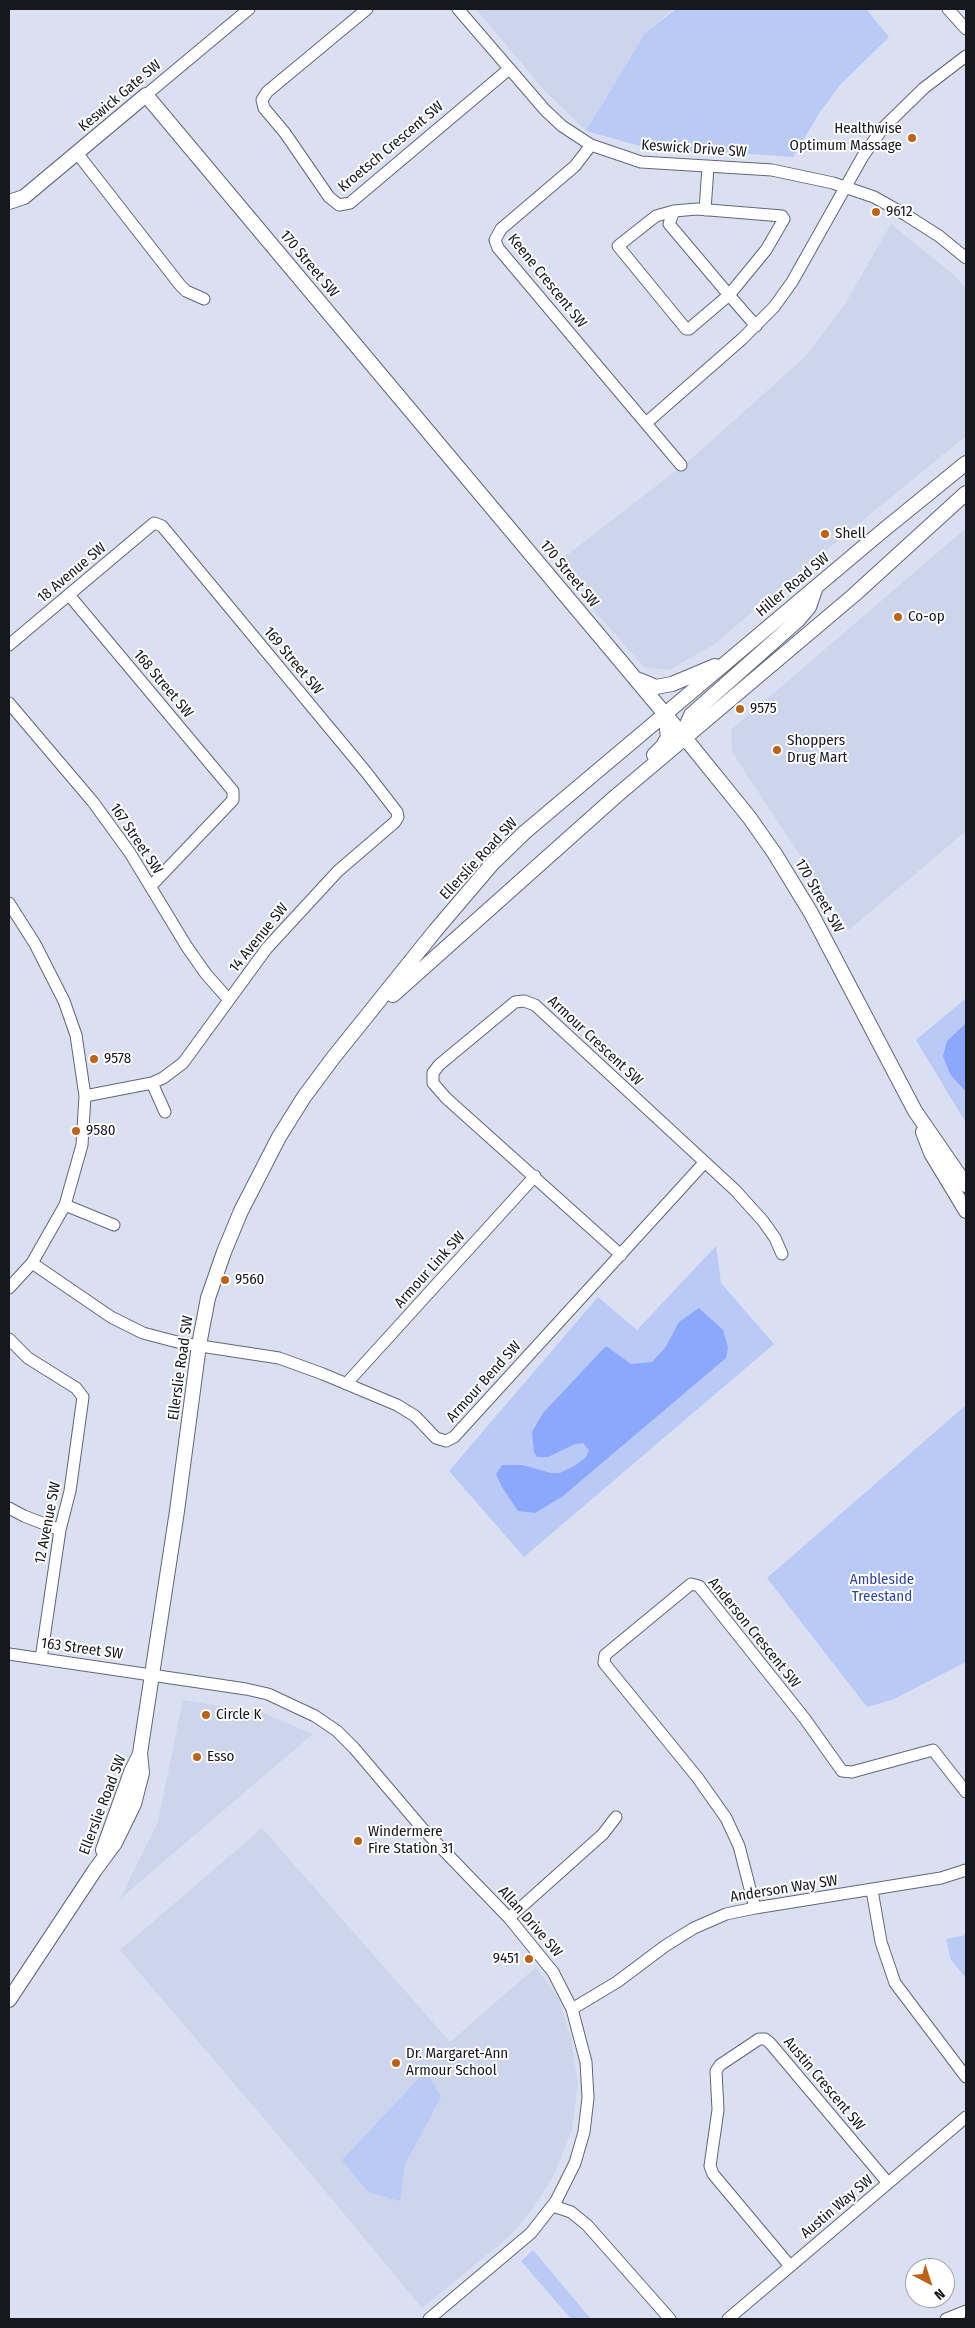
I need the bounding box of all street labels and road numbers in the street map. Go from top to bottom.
street label: Keswick Gate SW [75,56,165,136]
street label: Kroetsch Crescent SW [335,98,447,196]
street label: Keswick Drive SW [641,136,747,162]
street label: 170 Street SW [276,227,342,301]
street label: Keene Crescent SW [504,230,590,332]
street label: 170 Street SW [536,537,602,611]
street label: 18 Avenue SW [34,539,110,607]
street label: Hiller Road SW [753,549,833,621]
street label: 169 Street SW [259,623,327,699]
street label: 168 Street SW [129,646,197,722]
street label: 167 Street SW [106,800,166,878]
street label: Ellerslie Road SW [436,814,522,904]
street label: 170 Street SW [791,856,847,936]
street label: 14 Avenue SW [226,900,292,976]
street label: Armour Crescent SW [544,992,646,1090]
street label: Armour Link SW [391,1228,469,1312]
street label: Ellerslie Road SW [165,1315,197,1421]
street label: Armour Bend SW [443,1338,525,1426]
street label: 12 Avenue SW [31,1480,65,1566]
street label: Anderson Crescent SW [704,1574,804,1692]
street label: 163 Street SW [40,1634,124,1664]
street label: Ellerslie Road SW [76,1753,130,1857]
street label: Anderson Way SW [729,1872,839,1906]
street label: Allan Drive SW [494,1883,566,1961]
street label: Austin Crescent SW [780,2034,868,2134]
street label: Austin Way SW [797,2172,877,2242]

